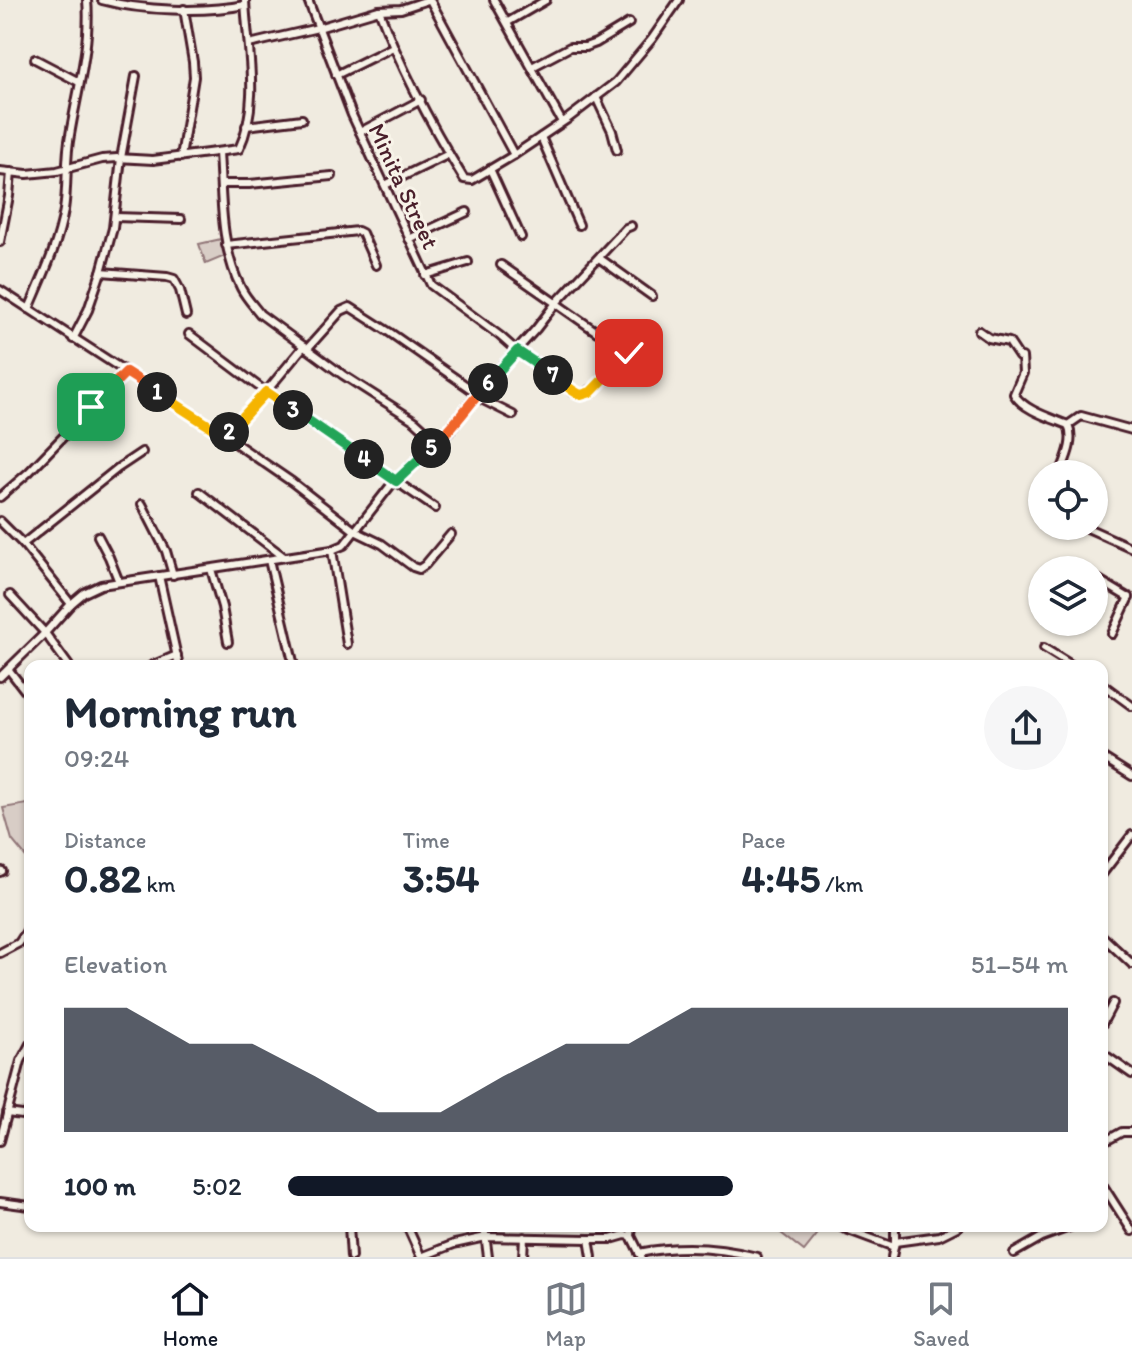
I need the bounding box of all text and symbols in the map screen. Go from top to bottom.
street label: Minita Street [362,119,446,254]
pin [595,319,663,387]
icon: check [607,331,651,375]
pin: 7 [533,355,573,395]
text: 7 [548,361,558,388]
pin: 6 [468,363,508,403]
text: 6 [482,369,494,396]
pin: 1 [137,372,177,412]
pin [57,373,125,441]
text: 1 [152,378,162,405]
icon: arrive [69,385,113,429]
pin: 3 [273,390,313,430]
text: 3 [287,396,299,423]
pin: 2 [209,412,249,452]
text: 2 [223,418,235,445]
pin: 5 [411,428,451,468]
text: 5 [425,434,437,461]
pin: 4 [344,439,384,479]
text: 4 [357,445,371,472]
map controls [1028,460,1108,636]
button: locate [1028,460,1108,540]
button: layers [1028,556,1108,636]
text: Morning run [64,685,297,738]
button: share [984,686,1068,770]
text: 09:24 [64,742,129,774]
text: Distance [64,827,146,854]
text: Time [403,827,450,854]
text: Pace [741,827,785,854]
text: 0.82 [64,854,141,902]
text: 3:54 [403,854,479,902]
text: 4:45 [741,854,820,902]
text: km [141,871,176,898]
text: /km [820,871,864,898]
text: Elevation [64,948,167,980]
text: 51–54 m [971,948,1068,980]
text: 100 m [64,1170,136,1202]
text: 5:02 [192,1170,242,1202]
tab: Home [163,1277,218,1352]
tab: Map [544,1277,588,1352]
tab: Saved [913,1277,969,1352]

